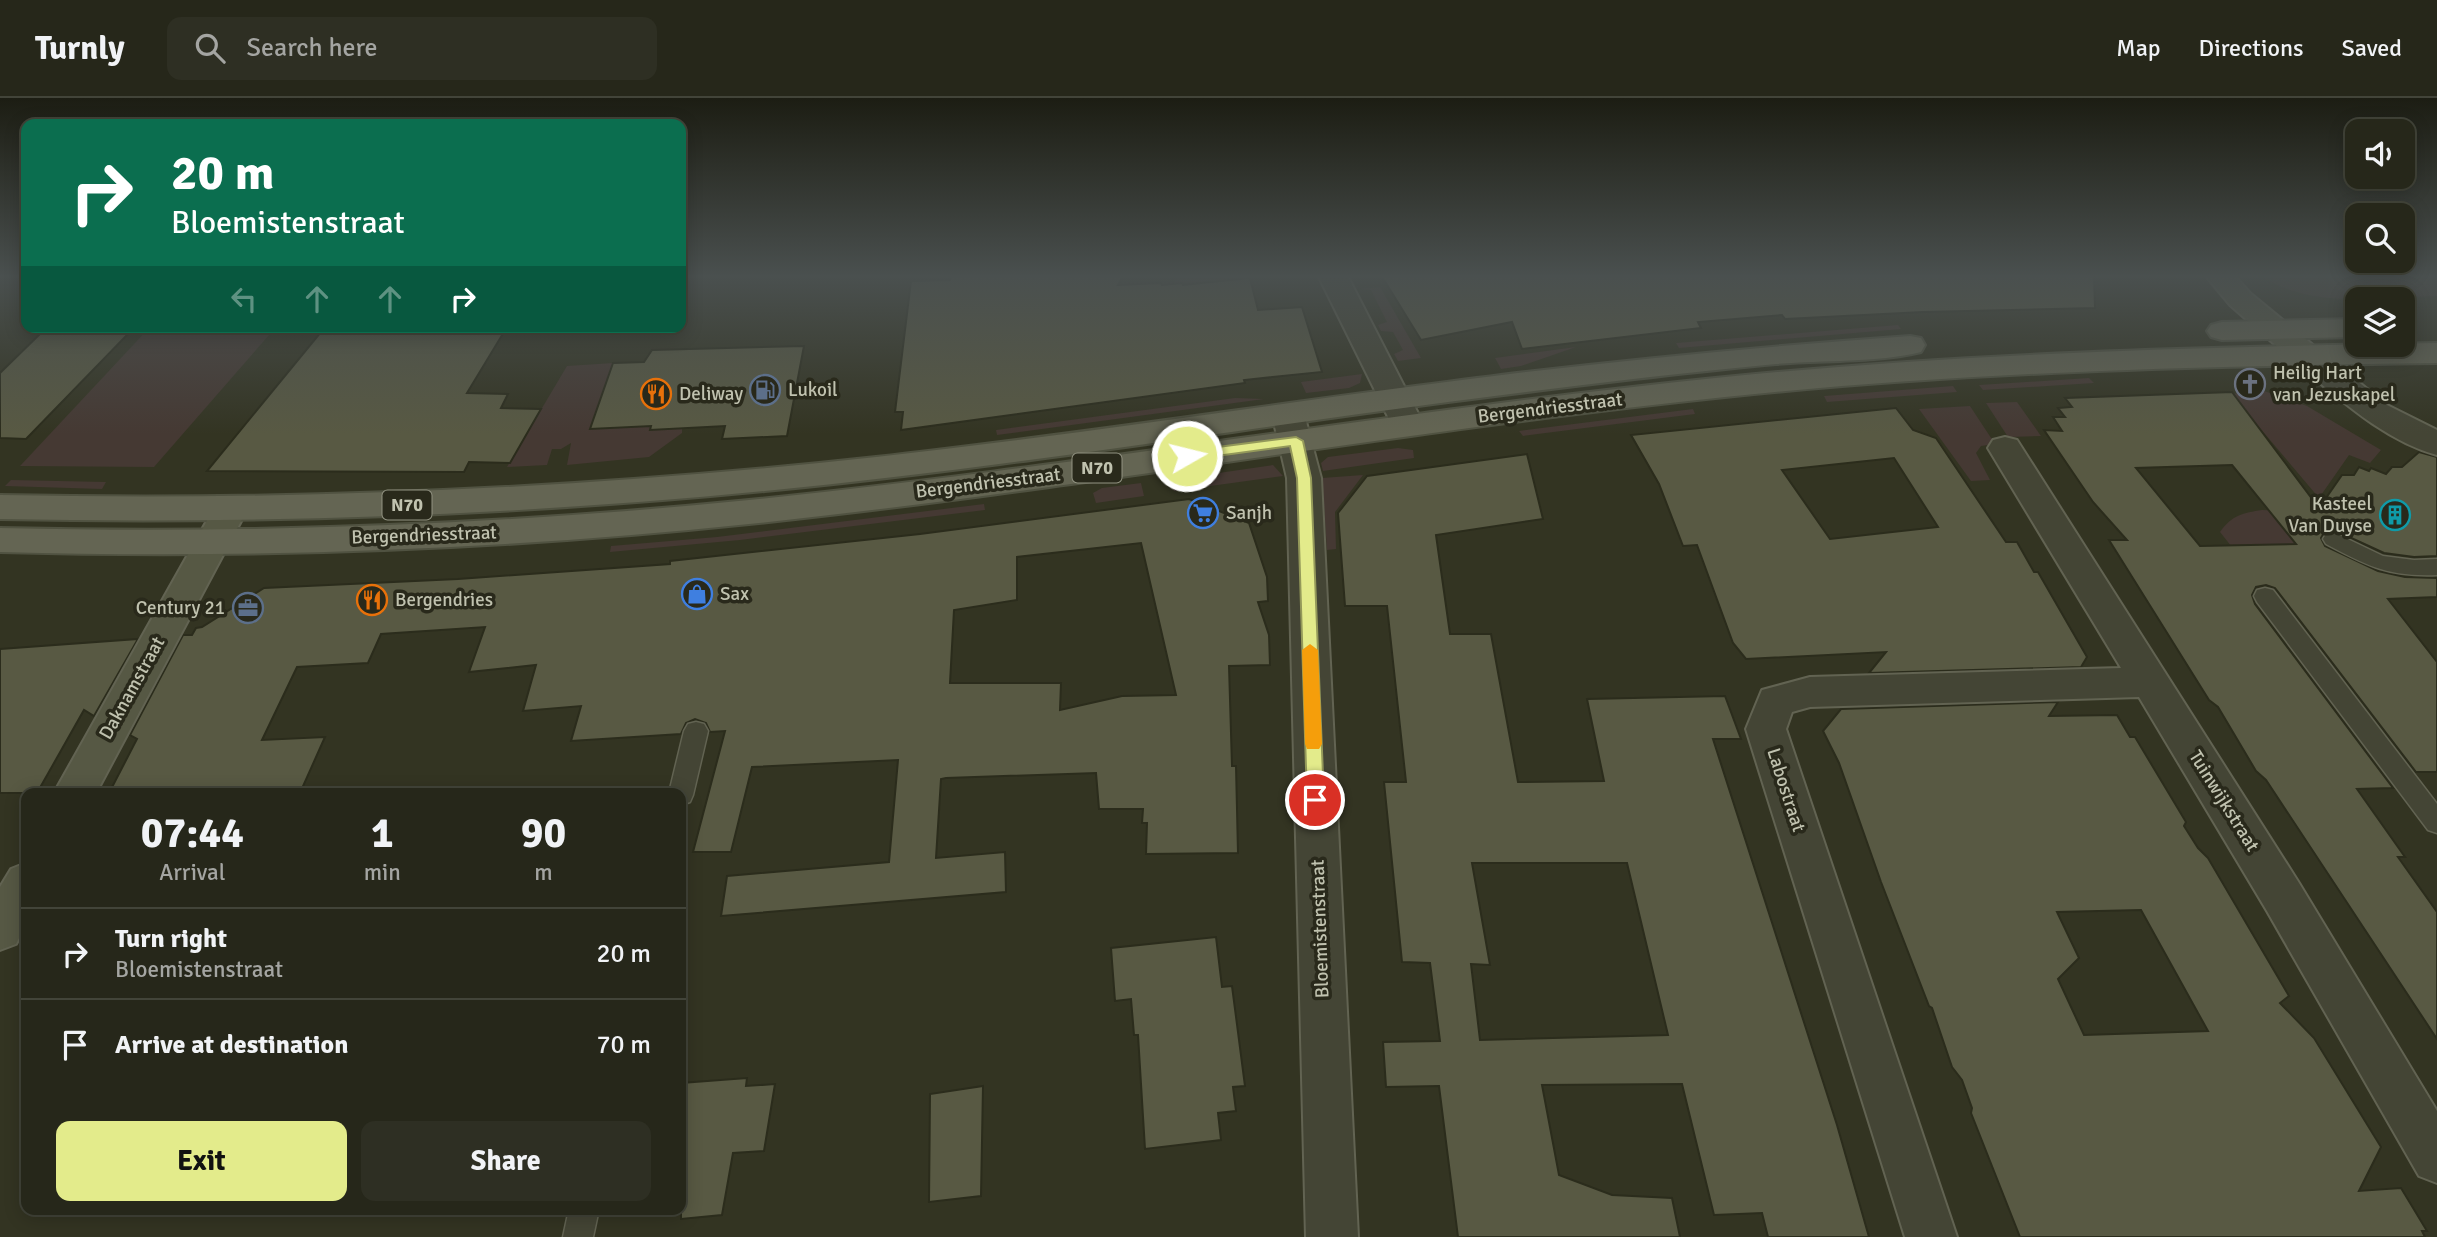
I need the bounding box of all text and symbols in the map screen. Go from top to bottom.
search box [167,17,657,80]
text: Turnly [35,28,125,69]
icon: search [191,29,229,67]
text: Search here [247,32,378,64]
text: Map [2116,33,2161,63]
text: Directions [2199,33,2304,63]
text: Saved [2342,33,2402,63]
map controls [2345,119,2415,357]
button: sound [2345,119,2415,189]
text: 20 m [171,143,274,203]
icon: right [56,147,147,238]
text: Bloemistenstraat [171,203,405,242]
button: search [2345,203,2415,273]
icon: left [225,280,263,318]
icon: ahead [298,280,336,318]
icon: ahead [371,280,409,318]
icon: right [444,280,482,318]
button: layers [2345,287,2415,357]
place label: Heilig Hart van Jezuskapel [2273,361,2395,407]
church icon: Heilig Hart van Jezuskapel [2233,367,2267,401]
fuel station icon: Lukoil [748,373,782,407]
restaurant icon: Deliway [639,377,673,411]
place label: Lukoil [788,378,838,402]
place label: Deliway [679,382,743,406]
street label: Bergendriesstraat [1476,387,1624,429]
position arrow [1150,419,1224,493]
road number: N70 [1072,454,1122,482]
street label: Bergendriesstraat [914,462,1062,504]
road number: N70 [382,491,432,520]
place label: Kasteel Van Duyse [2288,492,2372,538]
supermarket icon: Sanjh [1186,496,1220,530]
building icon: Kasteel Van Duyse [2378,498,2412,532]
place label: Sanjh [1226,501,1272,525]
street label: Bergendriesstraat [351,520,498,550]
shop icon: Sax [680,577,714,611]
place label: Sax [720,582,749,606]
restaurant icon: Bergendries [355,583,389,617]
place label: Bergendries [395,588,493,612]
office icon: Century 21 [231,591,265,625]
place label: Century 21 [136,596,225,620]
street label: Daknamstraat [94,632,170,744]
street label: Labostraat [1761,745,1811,835]
street label: Tuinwijkstraat [2183,746,2265,856]
pin [1285,770,1345,830]
icon: arrive [1296,781,1334,819]
text: 07:44 [141,808,244,859]
text: 1 [371,808,394,859]
text: 90 [521,808,566,859]
text: Arrival [159,858,226,887]
text: min [364,858,401,887]
text: m [534,858,553,887]
street label: Bloemistenstraat [1306,859,1334,999]
text: Turn right [115,923,227,955]
icon: right [56,935,94,973]
text: 20 m [596,938,651,970]
text: Bloemistenstraat [115,955,283,984]
icon: arrive [56,1026,94,1064]
text: Arrive at destination [115,1029,348,1061]
text: 70 m [596,1029,651,1061]
button: Exit [56,1121,347,1201]
button: Share [361,1121,651,1201]

